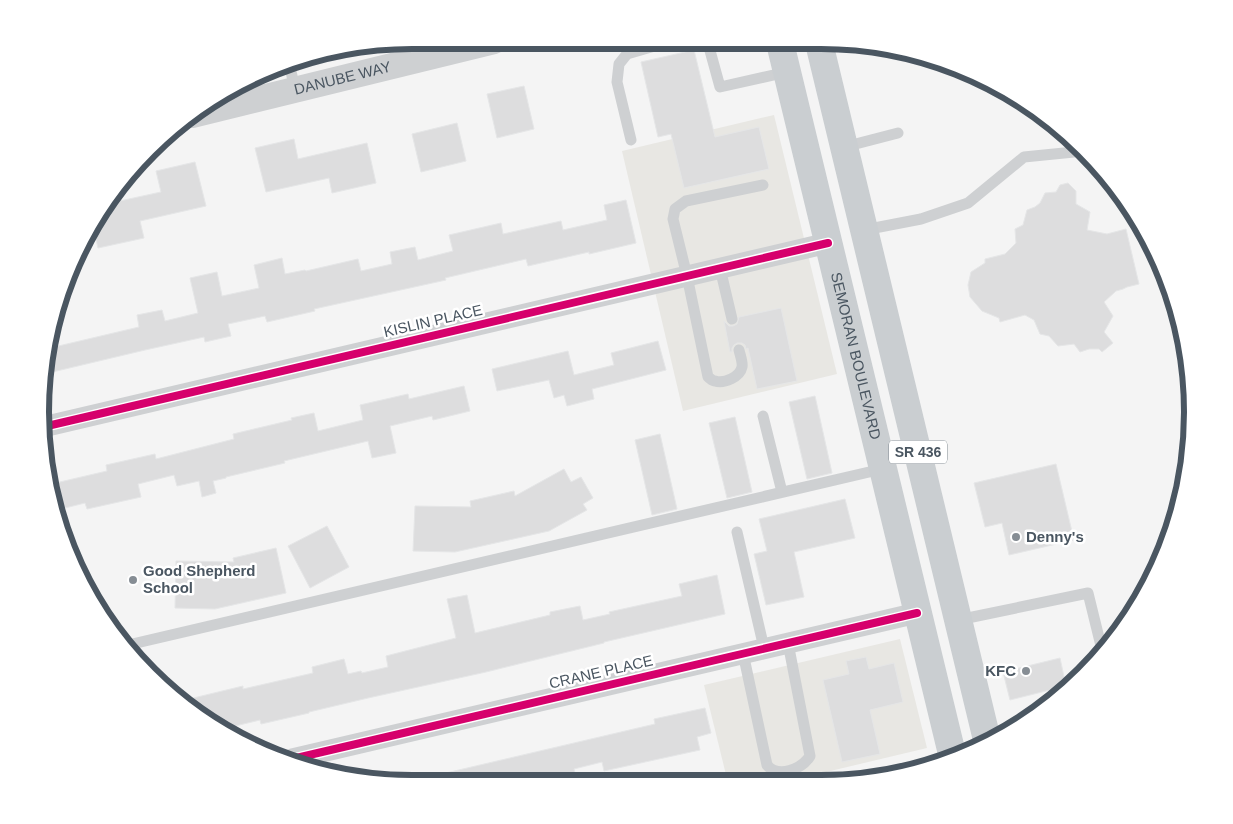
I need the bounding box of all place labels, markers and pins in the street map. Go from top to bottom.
place label: Denny's [1026,528,1084,545]
marker: Denny's [1010,531,1022,543]
place label: Good Shepherd School [143,562,256,596]
marker: Good Shepherd School [127,574,139,586]
place label: KFC [985,662,1016,679]
marker: KFC [1020,665,1032,677]

